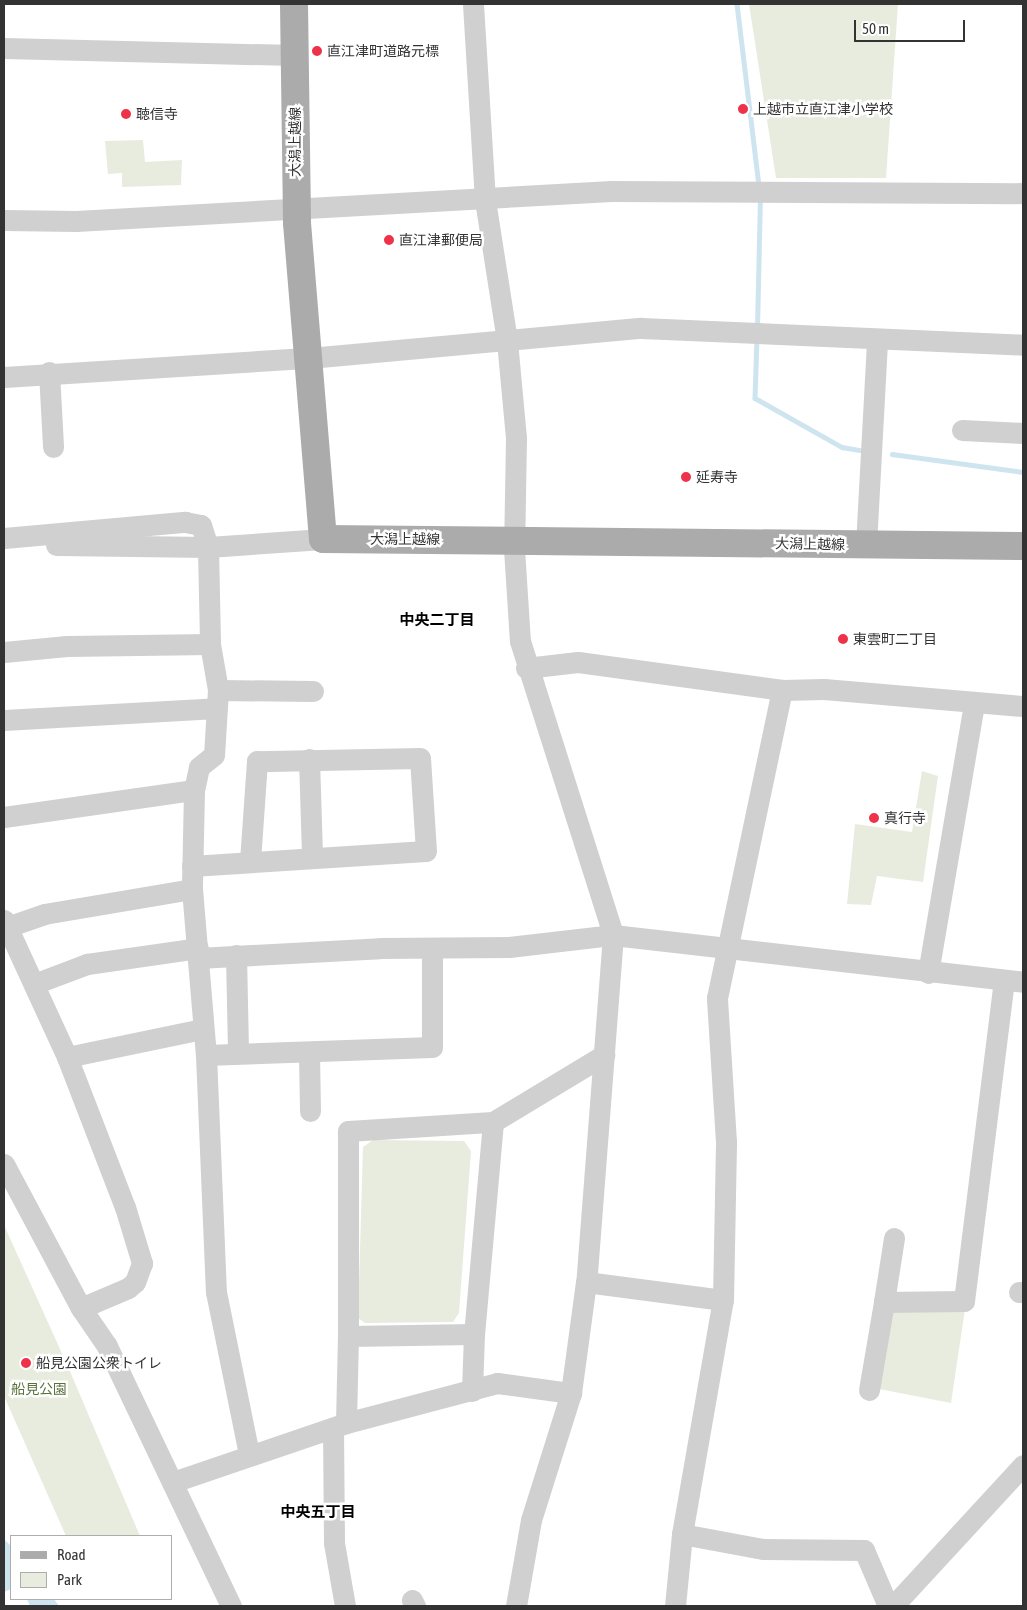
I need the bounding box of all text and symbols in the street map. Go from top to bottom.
scale bar [857,10,968,42]
text: 50 m [862,20,889,37]
place label: 直江津町道路元標 [327,43,439,59]
marker: 直江津町道路元標 [311,45,323,57]
place label: 上越市立直江津小学校 [753,101,893,117]
marker: 上越市立直江津小学校 [737,103,749,115]
place label: 聴信寺 [136,106,178,122]
street label: 大潟上越線 [287,107,303,177]
marker: 聴信寺 [120,108,132,120]
place label: 直江津郵便局 [399,232,483,248]
marker: 直江津郵便局 [383,234,395,246]
place label: 延寿寺 [696,469,738,485]
marker: 延寿寺 [680,471,692,483]
street label: 大潟上越線 [370,531,440,547]
street label: 大潟上越線 [775,535,845,553]
district label: 中央二丁目 [400,611,474,629]
place label: 東雲町二丁目 [853,631,937,647]
marker: 東雲町二丁目 [837,633,849,645]
place label: 真行寺 [884,810,926,826]
marker: 真行寺 [868,812,880,824]
place label: 船見公園公衆トイレ [36,1355,162,1371]
marker: 船見公園公衆トイレ [20,1357,32,1369]
park label: 船見公園 [11,1381,67,1397]
district label: 中央五丁目 [281,1503,355,1521]
legend [10,1535,172,1600]
text: Road [57,1546,86,1563]
text: Park [57,1571,82,1588]

